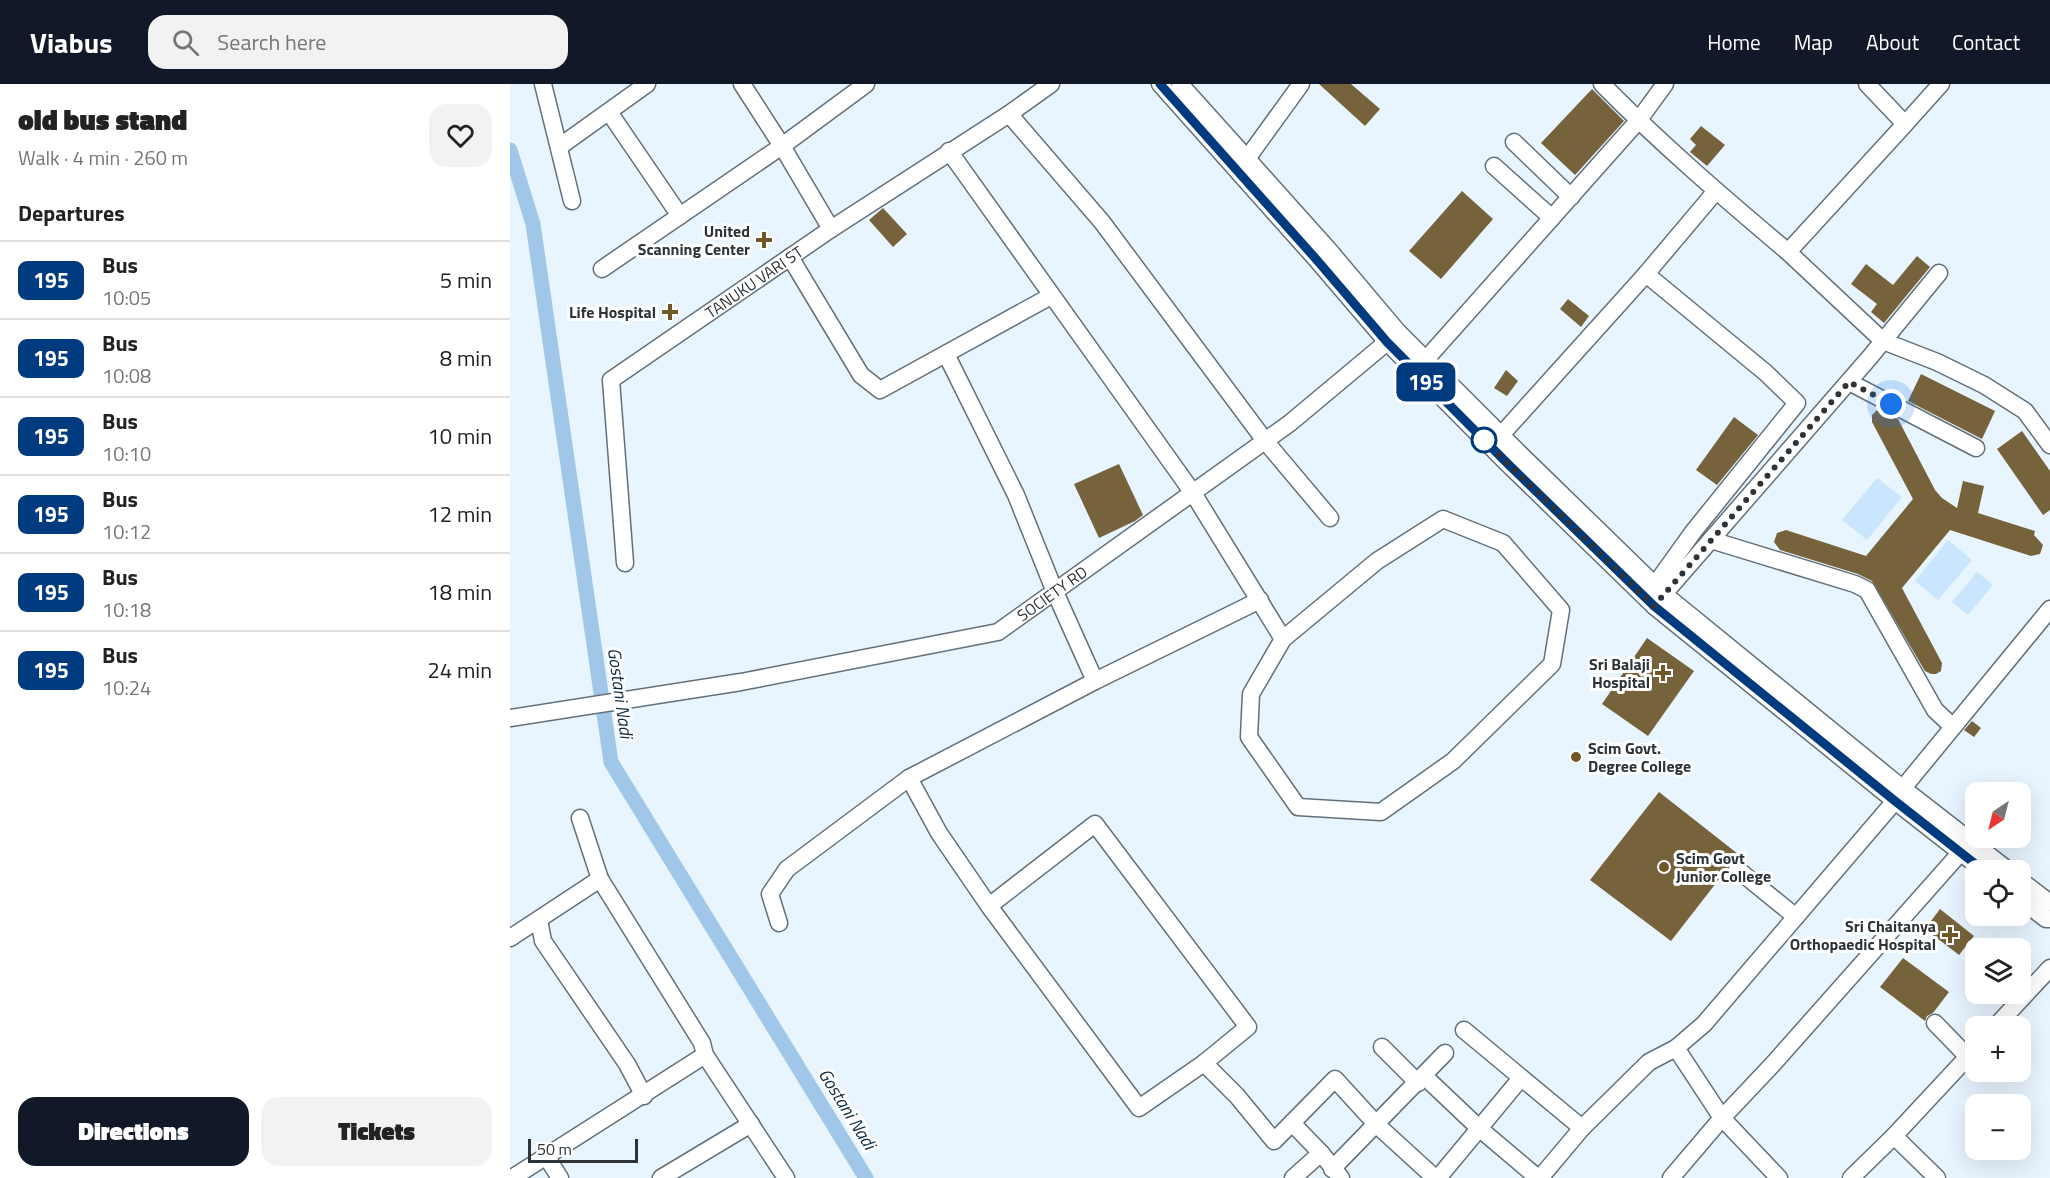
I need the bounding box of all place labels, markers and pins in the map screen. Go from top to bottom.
place label: United Scanning Center [638,219,750,261]
marker: United Scanning Center [755,231,773,249]
place label: Life Hospital [569,300,656,324]
marker: Life Hospital [661,303,679,321]
unlabelled marker [1471,427,1497,453]
place label: Sri Balaji Hospital [1589,652,1650,694]
marker: Sri Balaji Hospital [1654,664,1672,682]
place label: Scim Govt. Degree College [1588,736,1691,778]
marker: Scim Govt. Degree College [1569,750,1583,764]
place label: Scim Govt Junior College [1676,846,1771,888]
marker: Scim Govt Junior College [1657,860,1671,874]
place label: Sri Chaitanya Orthopaedic Hospital [1790,914,1936,956]
marker: Sri Chaitanya Orthopaedic Hospital [1941,926,1959,944]

